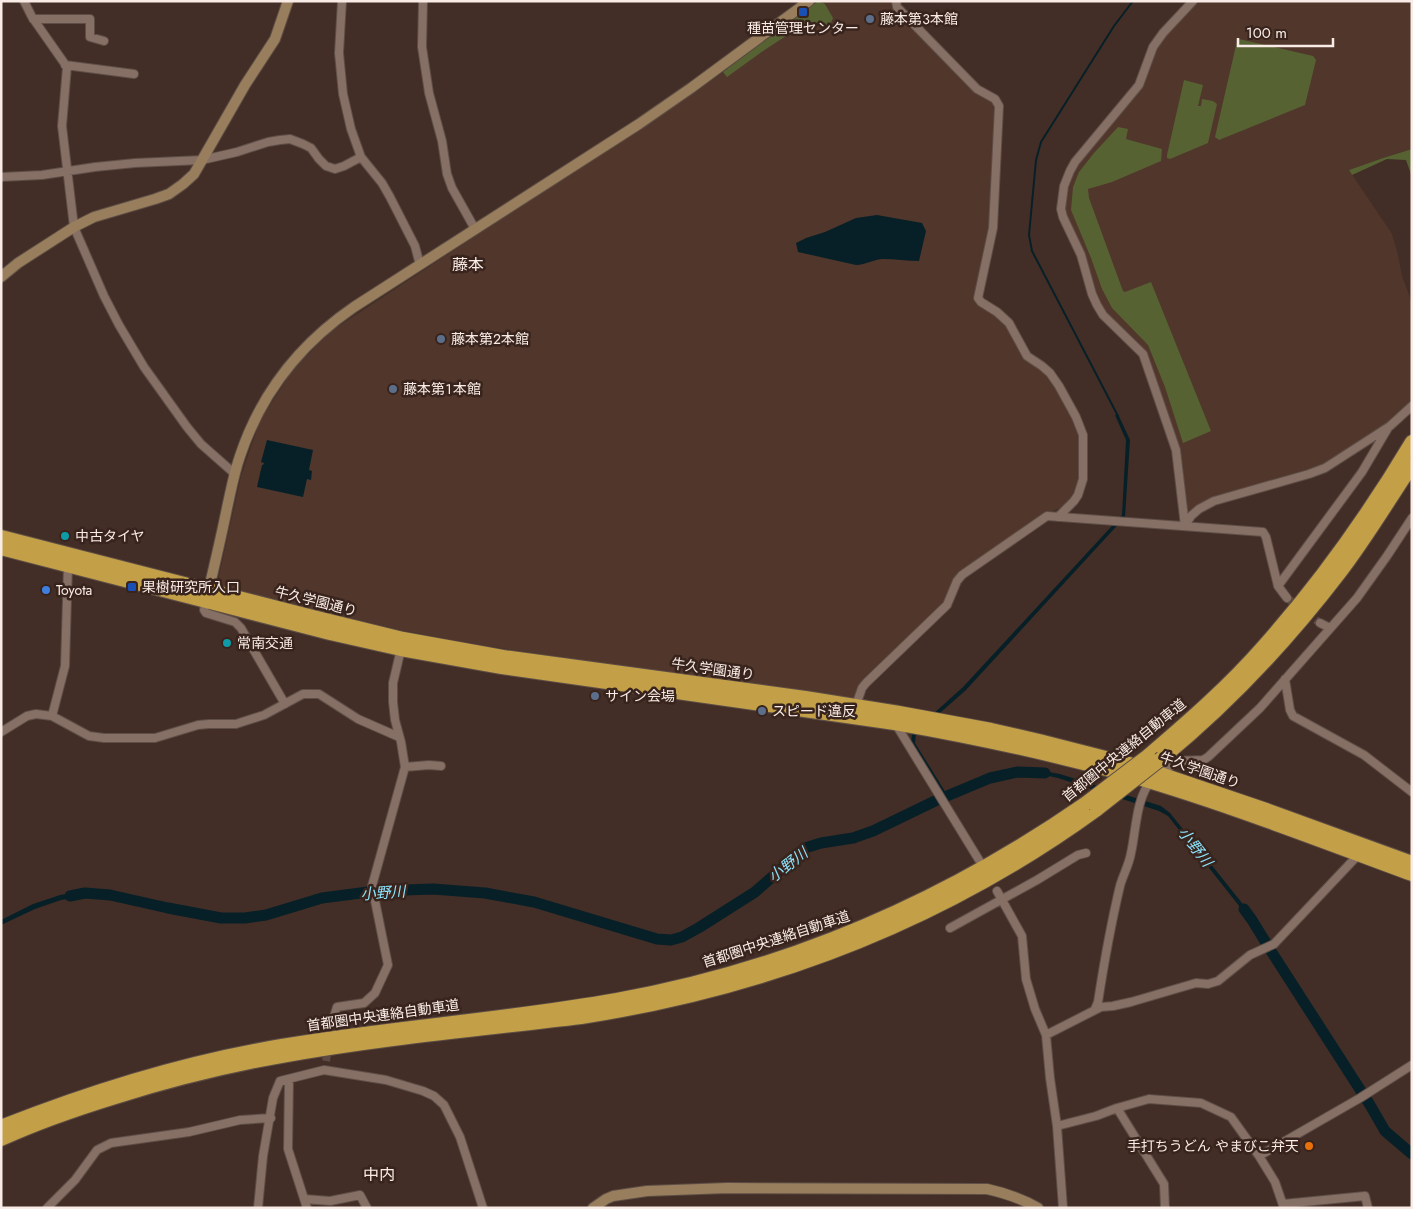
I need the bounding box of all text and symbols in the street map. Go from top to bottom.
marker: 種苗管理センター [797,6,809,18]
place label: 藤本第３本館 [880,9,958,29]
marker: 藤本第３本館 [864,13,876,25]
scale bar [1238,15,1333,47]
place label: 種苗管理センター [747,18,859,38]
text: 100 m [1246,22,1287,44]
district label: 藤本 [452,253,484,276]
place label: 藤本第2本館 [451,329,529,349]
marker: 藤本第2本館 [435,333,447,345]
place label: 藤本第１本館 [403,379,481,399]
marker: 藤本第１本館 [387,383,399,395]
place label: 中古タイヤ [75,526,145,546]
marker: 中古タイヤ [59,530,71,542]
place label: 果樹研究所入口 [142,577,240,597]
place label: Toyota [56,580,92,600]
marker: 果樹研究所入口 [126,581,138,593]
street label: 牛久学園通り [273,581,359,621]
marker: Toyota [40,584,52,596]
place label: 常南交通 [237,633,293,653]
marker: 常南交通 [221,637,233,649]
street label: 牛久学園通り [670,653,756,685]
place label: サイン会場 [605,686,675,706]
marker: サイン会場 [589,690,601,702]
street label: 首都圏中央連絡自動車道 [1058,694,1190,806]
place label: スピード違反 [772,701,856,721]
marker: スピード違反 [756,705,768,717]
street label: 牛久学園通り [1157,747,1243,793]
water label: 小野川 [1172,822,1219,873]
water label: 小野川 [763,841,814,888]
water label: 小野川 [360,880,408,906]
street label: 首都圏中央連絡自動車道 [700,906,852,972]
street label: 首都圏中央連絡自動車道 [305,994,461,1036]
place label: 手打ちうどん やまびこ弁天 [1127,1136,1299,1156]
marker: 手打ちうどん やまびこ弁天 [1303,1140,1315,1152]
district label: 中内 [363,1163,395,1186]

